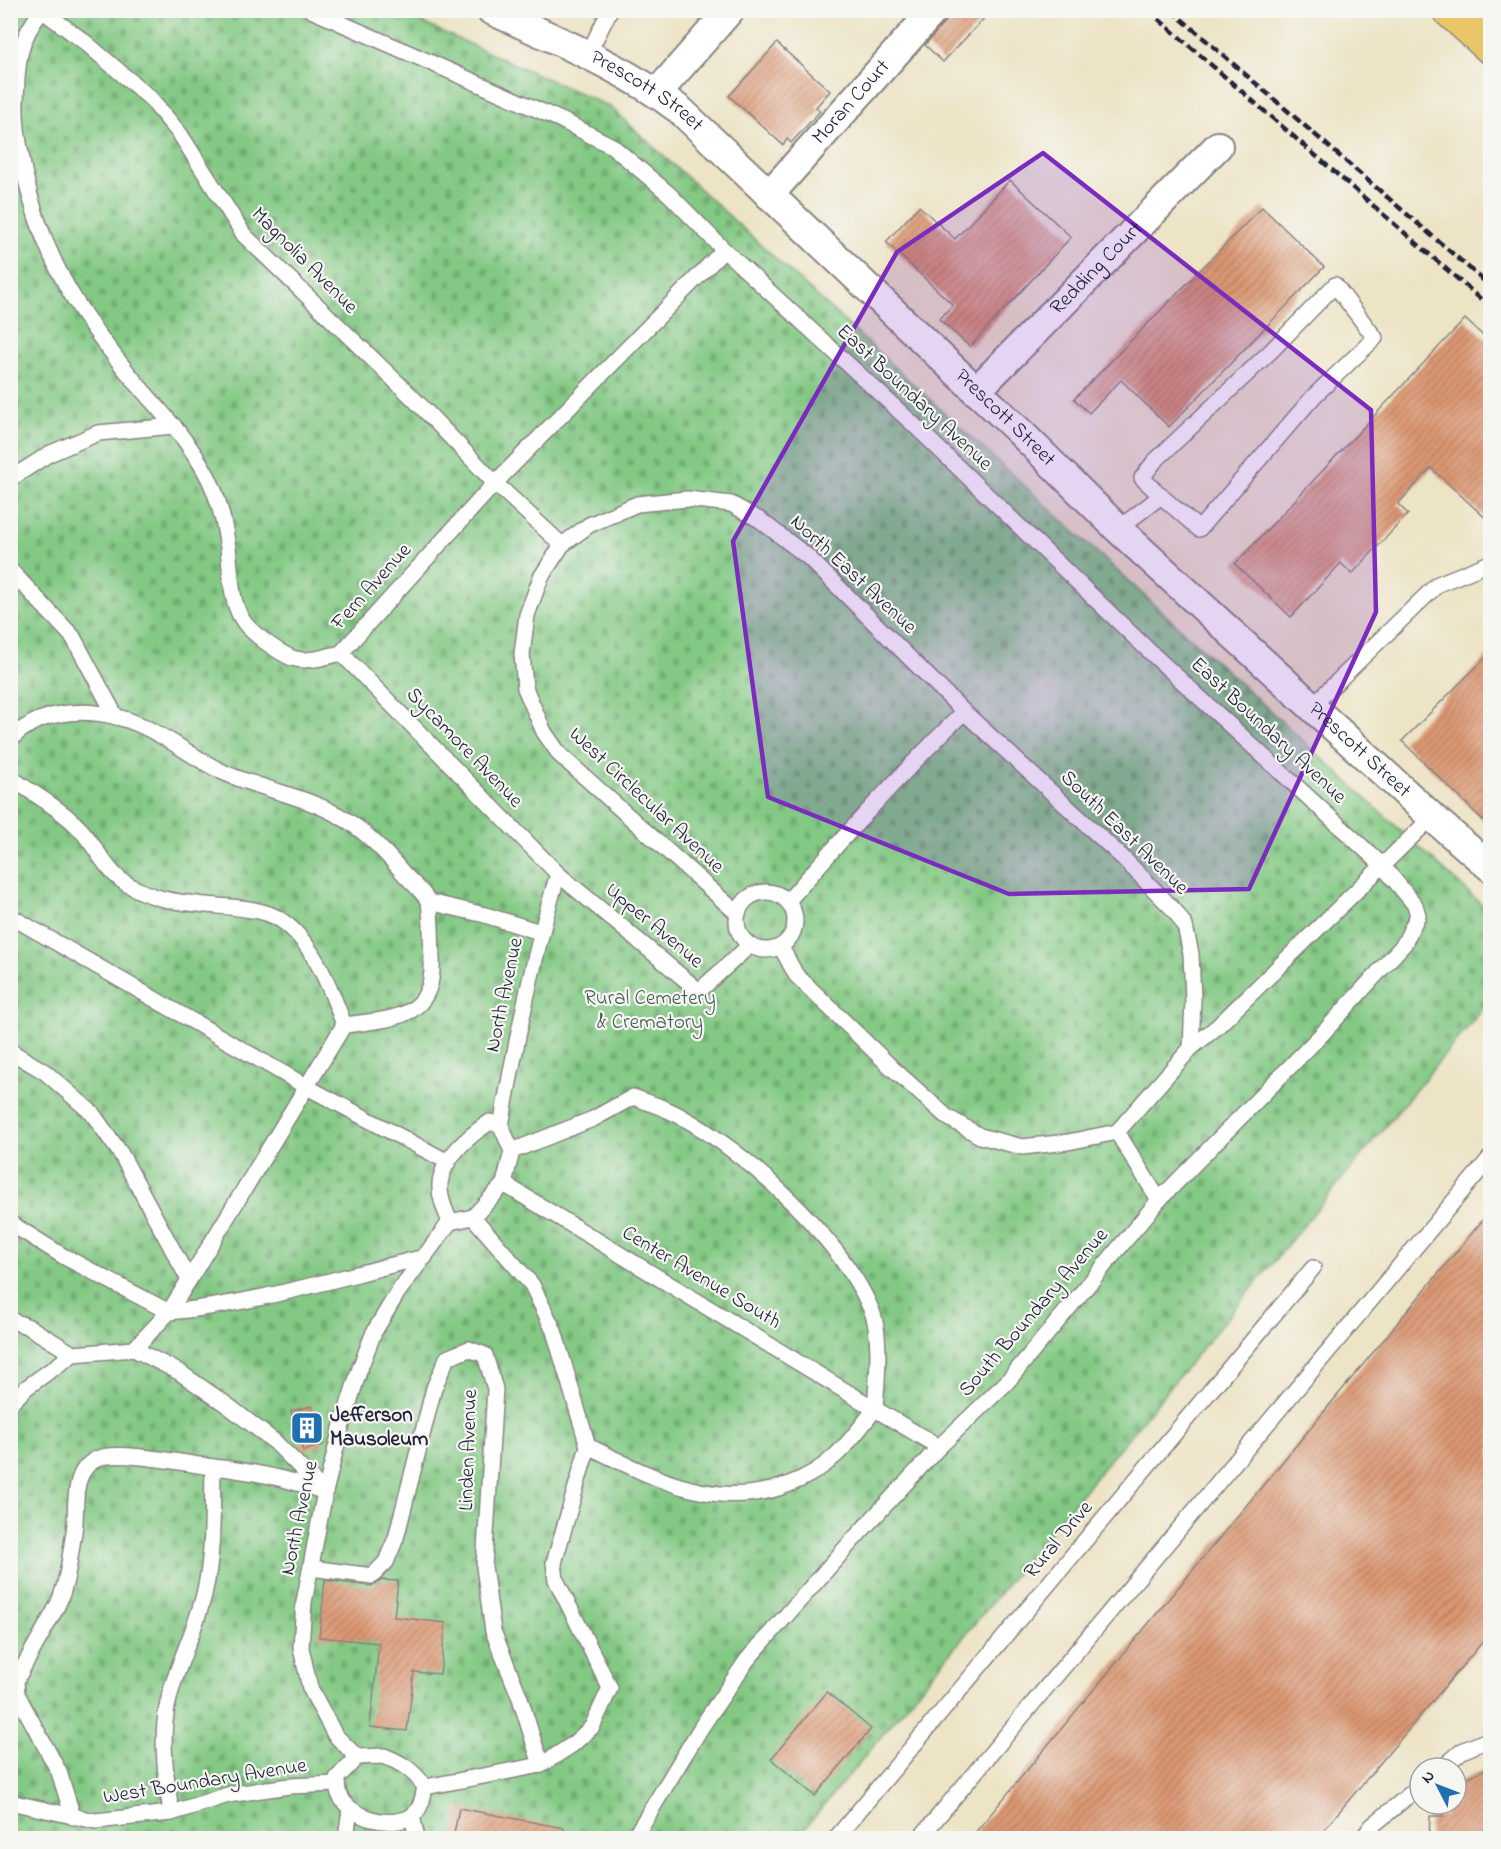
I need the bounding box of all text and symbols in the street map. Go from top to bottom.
street label: Prescott Street [585,43,710,139]
street label: Moran Court [805,53,898,152]
street label: Magnolia Avenue [242,201,365,323]
street label: Redding Court [1044,215,1150,322]
street label: East Boundary Avenue [828,318,999,480]
street label: Prescott Street [948,362,1062,474]
street label: North East Avenue [783,508,924,642]
street label: Fern Avenue [324,536,420,638]
street label: East Boundary Avenue [1182,651,1353,813]
street label: Sycamore Avenue [397,681,530,817]
street label: Prescott Street [1301,695,1417,805]
street label: West Circlecular Avenue [561,721,731,882]
street label: South East Avenue [1053,764,1195,903]
street label: Upper Avenue [598,876,710,976]
street label: North Avenue [478,934,532,1055]
park label: Rural Cemetery & Crematory [584,984,716,1040]
street label: Center Avenue South [616,1219,786,1337]
street label: South Boundary Avenue [952,1221,1118,1405]
street label: Linden Avenue [452,1388,486,1511]
place label: Jefferson Mausoleum [330,1401,428,1455]
building icon: Jefferson Mausoleum [289,1410,325,1446]
street label: North Avenue [273,1457,327,1578]
street label: Rural Drive [1017,1494,1101,1586]
street label: West Boundary Avenue [101,1751,310,1815]
north arrow [1408,1756,1468,1816]
text: N [1416,1765,1441,1789]

